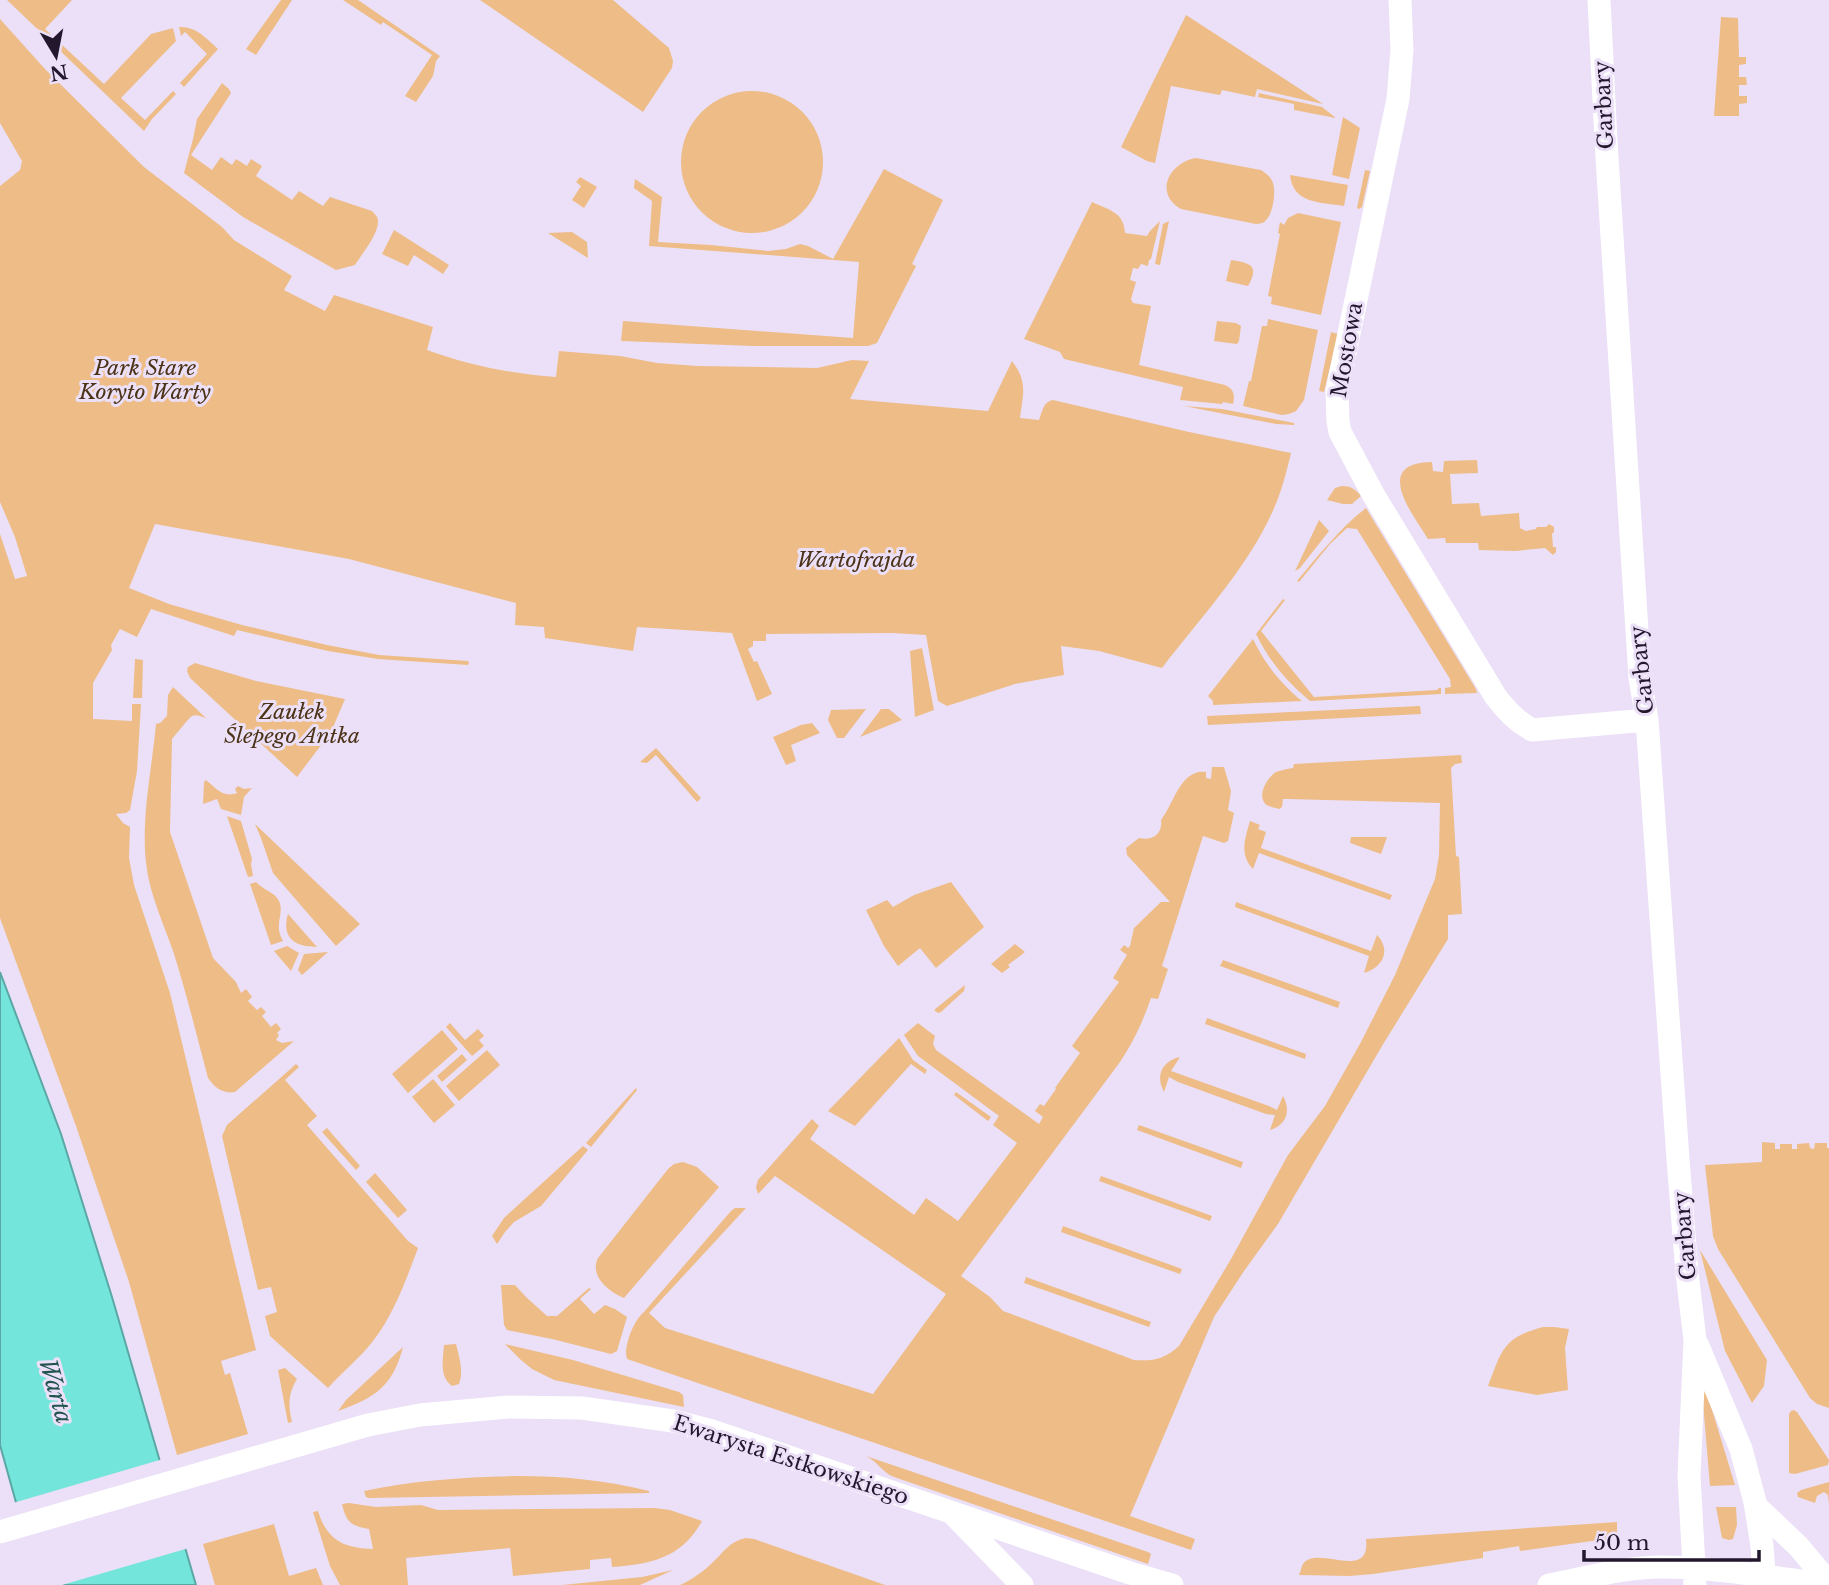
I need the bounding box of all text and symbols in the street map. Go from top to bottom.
north arrow [21,21,91,91]
text: N [48,59,70,85]
street label: Garbary [1589,59,1619,150]
street label: Mostowa [1326,300,1368,400]
park label: Park Stare Koryto Warty [78,355,211,405]
park label: Wartofrajda [797,547,915,573]
street label: Garbary [1624,624,1660,715]
park label: Zaułek Ślepego Antka [224,699,360,749]
street label: Garbary [1668,1190,1702,1281]
water label: Warta [33,1355,79,1427]
street label: Ewarysta Estkowskiego [670,1410,912,1510]
scale bar [1584,1518,1759,1562]
text: 50 m [1594,1530,1650,1556]

